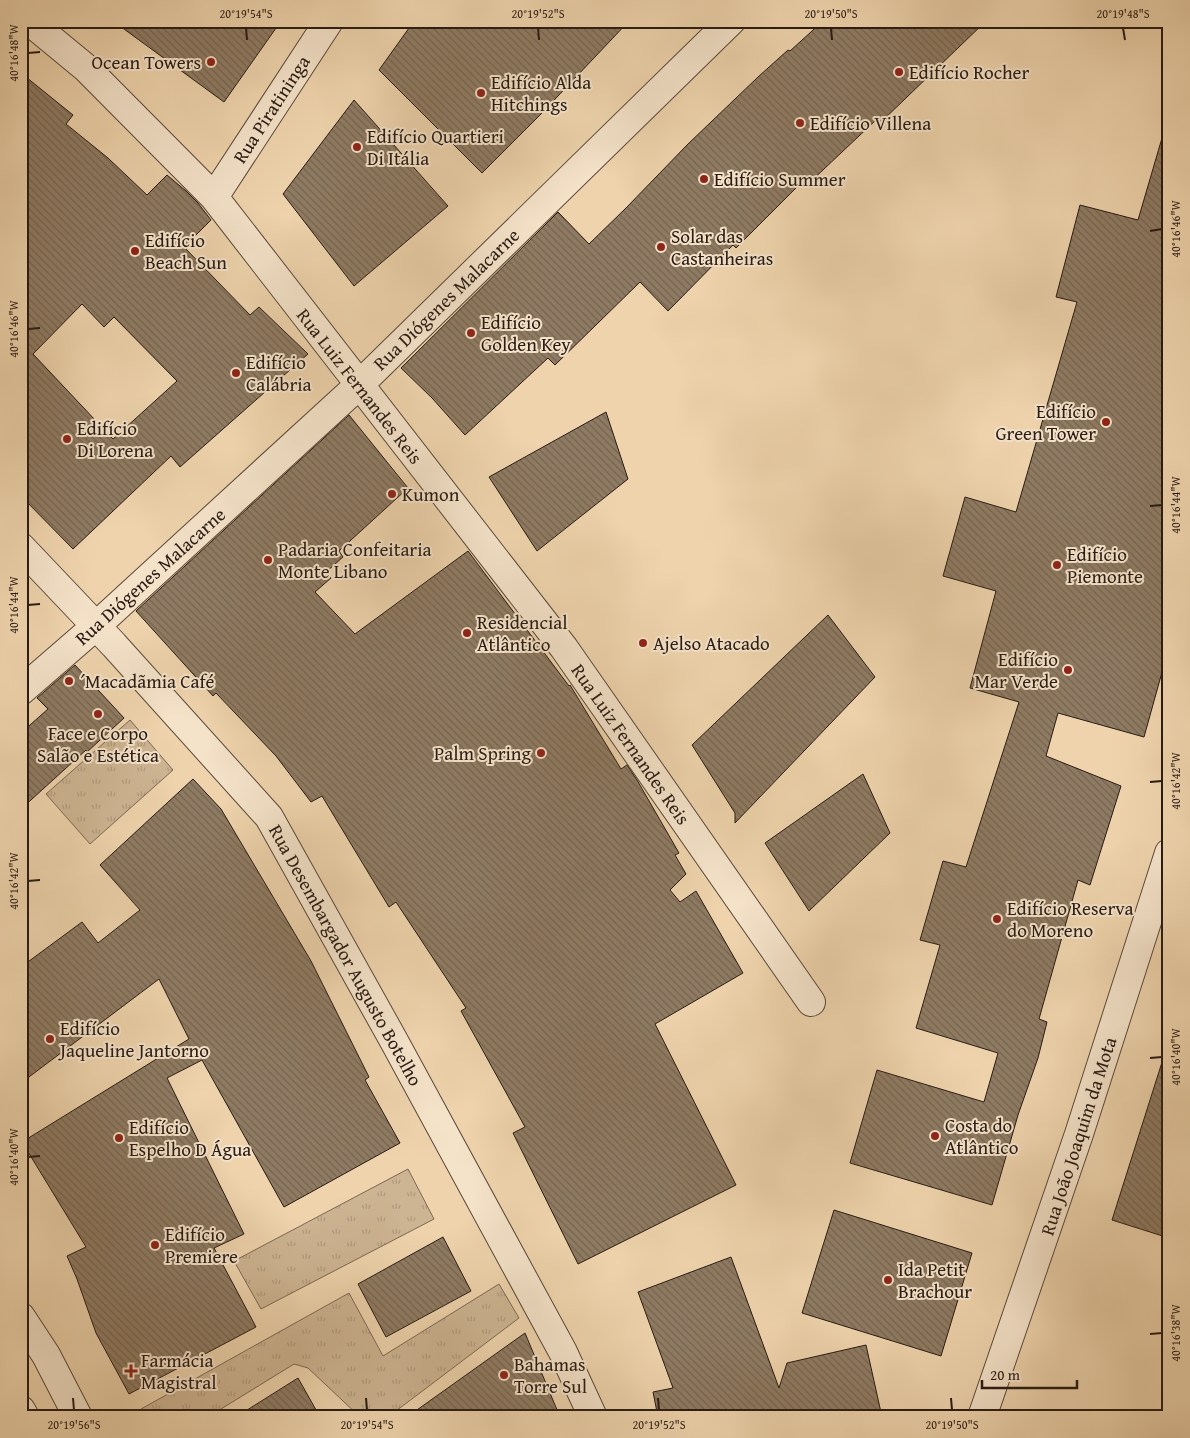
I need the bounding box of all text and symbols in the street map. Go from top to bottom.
text: 20°19'54"S [219,5,273,22]
text: 20°19'52"S [511,5,565,22]
text: 20°19'50"S [804,5,858,22]
text: 20°19'48"S [1096,5,1150,22]
text: 40°16'48"W [5,23,22,82]
place label: Ocean Towers [92,48,201,76]
street label: Rua Piratininga [226,49,316,169]
marker: Ocean Towers [205,56,217,68]
place label: Edifício Rocher [909,58,1030,86]
marker: Edifício Rocher [893,66,905,78]
place label: Edifício Alda Hitchings [491,68,591,118]
marker: Edifício Alda Hitchings [475,87,487,99]
place label: Edifício Villena [810,109,931,137]
marker: Edifício Villena [794,117,806,129]
place label: Edifício Quartieri Di Itália [367,122,504,172]
marker: Edifício Quartieri Di Itália [351,141,363,153]
place label: Edifício Summer [714,165,846,193]
marker: Edifício Summer [698,173,710,185]
text: 40°16'46"W [1167,199,1184,258]
street label: Rua Diógenes Malacarne [366,221,526,377]
place label: Solar das Castanheiras [671,222,773,272]
place label: Edifício Beach Sun [145,226,227,276]
marker: Solar das Castanheiras [655,241,667,253]
marker: Edifício Beach Sun [129,245,141,257]
text: 40°16'46"W [5,299,22,358]
street label: Rua Luiz Fernandes Reis [290,302,430,470]
place label: Edifício Golden Key [481,308,571,358]
marker: Edifício Golden Key [465,327,477,339]
place label: Edifício Calábria [246,348,312,398]
marker: Edifício Calábria [230,367,242,379]
place label: Edifício Green Tower [995,397,1096,447]
place label: Edifício Di Lorena [77,414,153,464]
marker: Edifício Green Tower [1100,416,1112,428]
marker: Edifício Di Lorena [61,433,73,445]
text: 40°16'44"W [1167,475,1184,534]
place label: Kumon [402,480,460,508]
marker: Kumon [386,488,398,500]
street label: Rua Diógenes Malacarne [68,501,232,651]
place label: Padaria Confeitaria Monte Libano [278,535,432,585]
place label: Edifício Piemonte [1067,540,1143,590]
marker: Padaria Confeitaria Monte Libano [262,554,274,566]
marker: Edifício Piemonte [1051,559,1063,571]
text: 40°16'44"W [5,575,22,634]
place label: Residencial Atlântico [477,608,568,658]
marker: Residencial Atlântico [461,627,473,639]
place label: Ajelso Atacado [653,629,770,657]
marker: Ajelso Atacado [637,637,649,649]
place label: Edifício Mar Verde [974,645,1058,695]
street label: Rua Luiz Fernandes Reis [565,658,697,830]
marker: Edifício Mar Verde [1062,664,1074,676]
place label: ´Macadãmia Café [79,667,215,695]
marker: ´Macadãmia Café [63,675,75,687]
marker: Face e Corpo Salão e Estética [92,708,104,720]
place label: Face e Corpo Salão e Estética [37,719,159,769]
place label: Palm Spring [434,739,532,767]
marker: Palm Spring [535,747,547,759]
text: 40°16'42"W [1167,751,1184,810]
street label: Rua Desembargador Augusto Botelho [262,819,430,1091]
text: 40°16'42"W [5,851,22,910]
place label: Edifício Reserva do Moreno [1007,894,1133,944]
marker: Edifício Reserva do Moreno [991,913,1003,925]
place label: Edifício Jaqueline Jantorno [58,1014,209,1064]
text: 40°16'40"W [1167,1027,1184,1086]
marker: Edifício Jaqueline Jantorno [44,1033,56,1045]
street label: Rua João Joaquim da Mota [1033,1033,1123,1239]
place label: Costa do Atlântico [945,1111,1018,1161]
place label: Edifício Espelho D Água [129,1113,251,1163]
text: 40°16'40"W [5,1127,22,1186]
marker: Costa do Atlântico [929,1130,941,1142]
marker: Edifício Espelho D Água [113,1132,125,1144]
place label: Edifício Premiere [165,1220,238,1270]
marker: Edifício Premiere [149,1239,161,1251]
place label: Ida Petit Brachour [898,1255,972,1305]
marker: Ida Petit Brachour [882,1274,894,1286]
text: 40°16'38"W [1167,1303,1184,1362]
place label: Farmácia Magistral [141,1346,217,1396]
place label: Bahamas Torre Sul [514,1350,587,1400]
scale bar [982,1358,1078,1390]
text: 20 m [990,1364,1021,1385]
marker: Farmácia Magistral [125,1365,137,1377]
marker: Bahamas Torre Sul [498,1369,510,1381]
text: 20°19'56"S [47,1416,101,1433]
text: 20°19'54"S [340,1416,394,1433]
text: 20°19'52"S [632,1416,686,1433]
text: 20°19'50"S [925,1416,979,1433]

